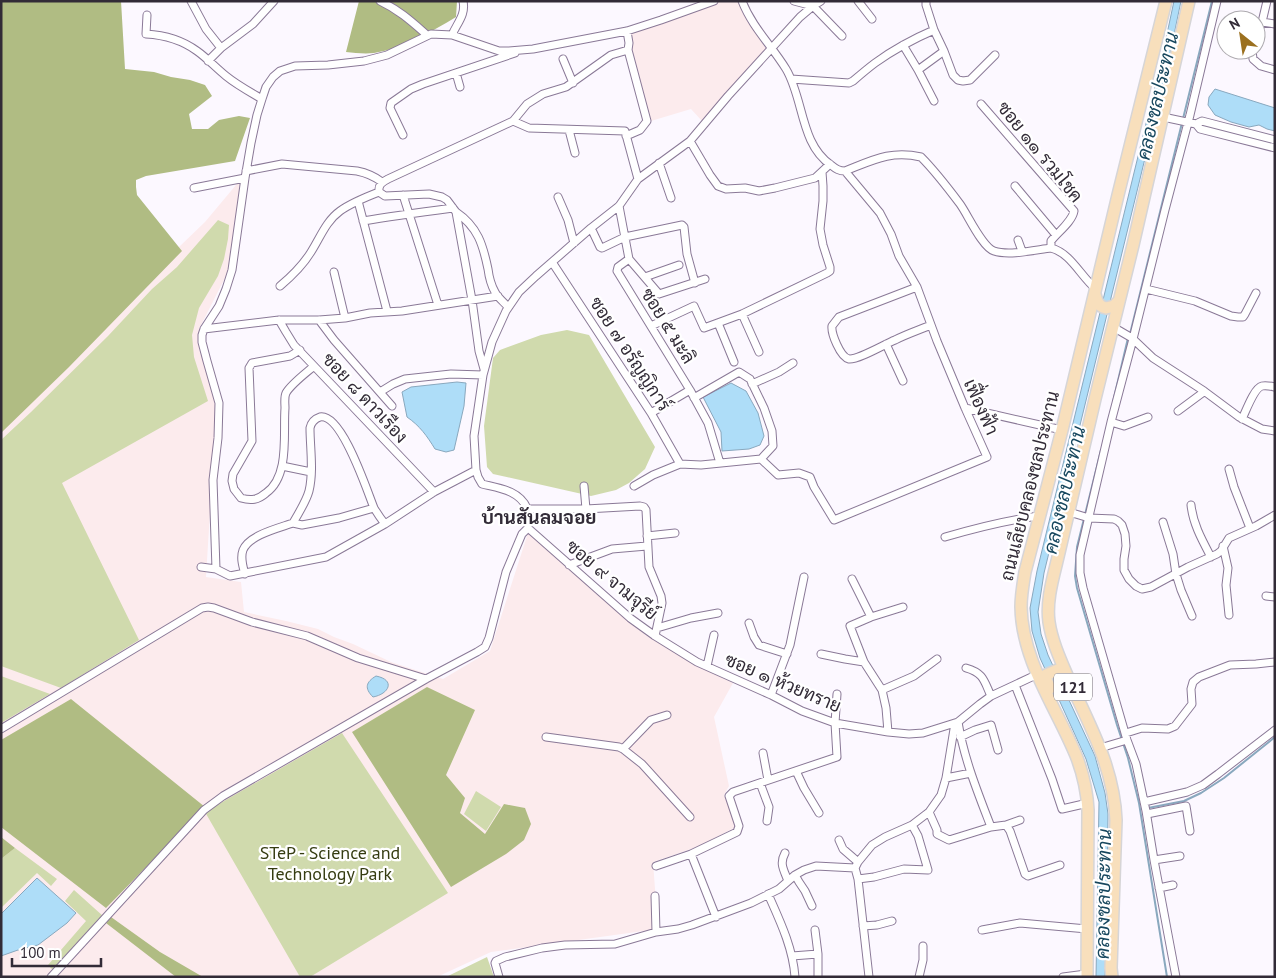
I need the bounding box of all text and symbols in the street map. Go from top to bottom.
north arrow [1216,10,1266,60]
text: N [1226,14,1243,34]
water label: คลองชลประทาน [1131,30,1183,162]
street label: ซอย ๑๑ รวมโชค [993,96,1089,207]
street label: ซอย ๕ มะลิ [636,284,701,368]
street label: ซอย ๗ อรัญญิการ์ [585,292,677,416]
street label: ซอย ๘ ดาวเรือง [318,348,413,448]
street label: เฟื่องฟ้า [959,374,1008,438]
street label: ถนนเลียบคลองชลประทาน [996,389,1064,583]
water label: คลองชลประทาน [1038,424,1090,556]
district label: บ้านสันลมจอย [482,505,596,529]
street label: ซอย ๙ จามจุรีย์ [561,534,664,625]
street label: ซอย ๑ ห้วยทราย [722,648,845,717]
road number: 121 [1054,674,1092,700]
water label: คลองชลประทาน [1090,829,1116,959]
park label: STeP - Science and Technology Park [260,841,400,885]
scale bar [12,936,101,968]
text: 100 m [20,943,61,962]

